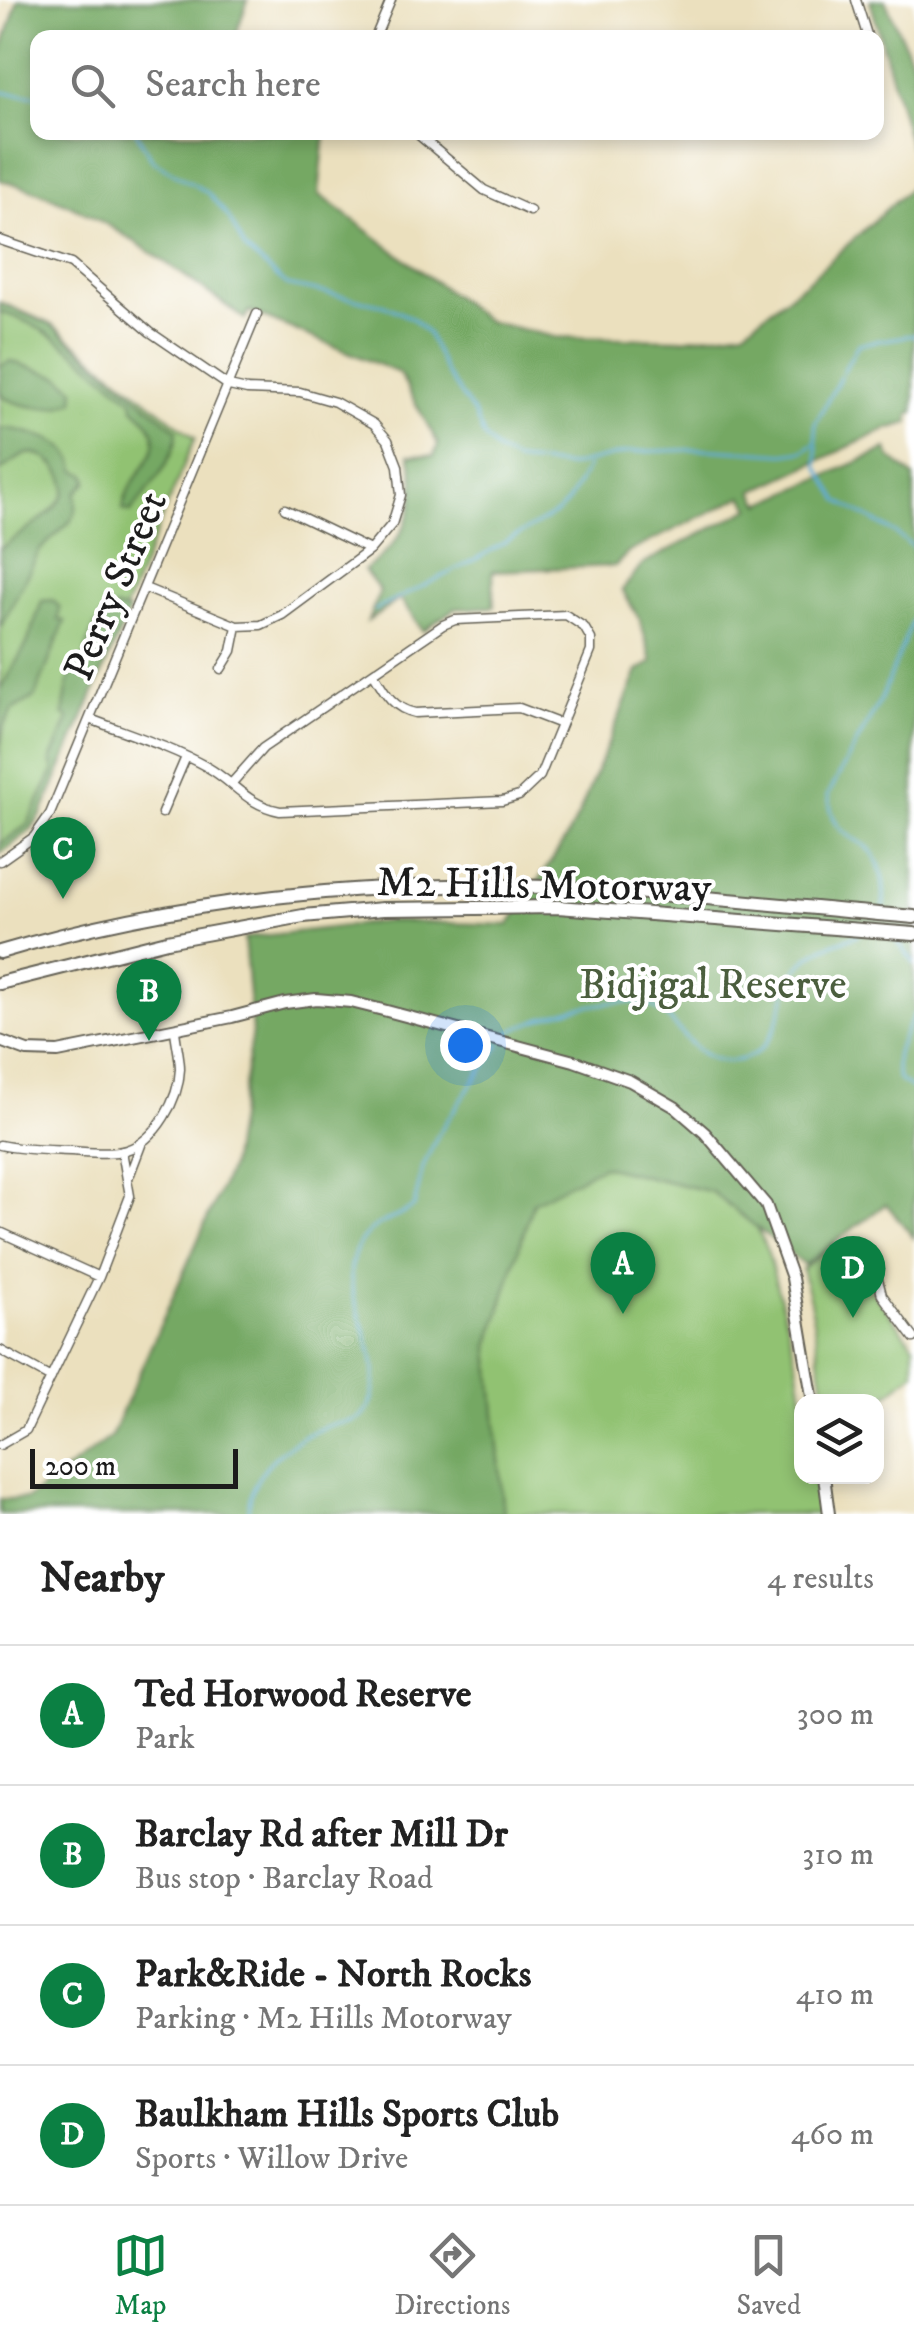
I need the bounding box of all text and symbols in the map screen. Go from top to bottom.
search box [30,30,884,140]
icon: search [65,58,120,113]
text: Search here [145,61,321,109]
street label: Perry Street [54,484,180,689]
pin: C [30,816,96,899]
street label: M2 Hills Motorway [376,857,713,915]
pin: B [116,958,182,1041]
park label: Bidjigal Reserve [579,960,847,1012]
your location [440,1020,491,1071]
pin: A [590,1232,656,1314]
pin: D [820,1236,886,1318]
map controls [794,1394,884,1484]
button: layers [794,1394,884,1484]
scale bar [30,1444,238,1488]
text: 200 m [45,1449,116,1484]
text: Nearby [40,1553,164,1605]
text: 4 results [767,1559,874,1599]
text: Ted Horwood Reserve [135,1671,472,1719]
text: A [62,1695,83,1735]
text: 300 m [797,1695,874,1735]
text: Park [135,1719,195,1759]
text: Barclay Rd after Mill Dr [135,1811,508,1859]
text: B [62,1835,83,1875]
text: 310 m [802,1835,874,1875]
text: Bus stop · Barclay Road [135,1859,433,1899]
text: Park&Ride - North Rocks [135,1951,531,1999]
text: C [62,1975,83,2015]
text: 410 m [796,1975,874,2015]
text: Parking · M2 Hills Motorway [135,1999,512,2039]
text: Baulkham Hills Sports Club [135,2091,559,2139]
text: D [61,2115,84,2155]
text: 460 m [791,2115,874,2155]
text: Sports · Willow Drive [135,2139,408,2179]
tab: Map [113,2228,168,2323]
tab: Directions [394,2228,510,2323]
tab: Saved [737,2228,801,2323]

